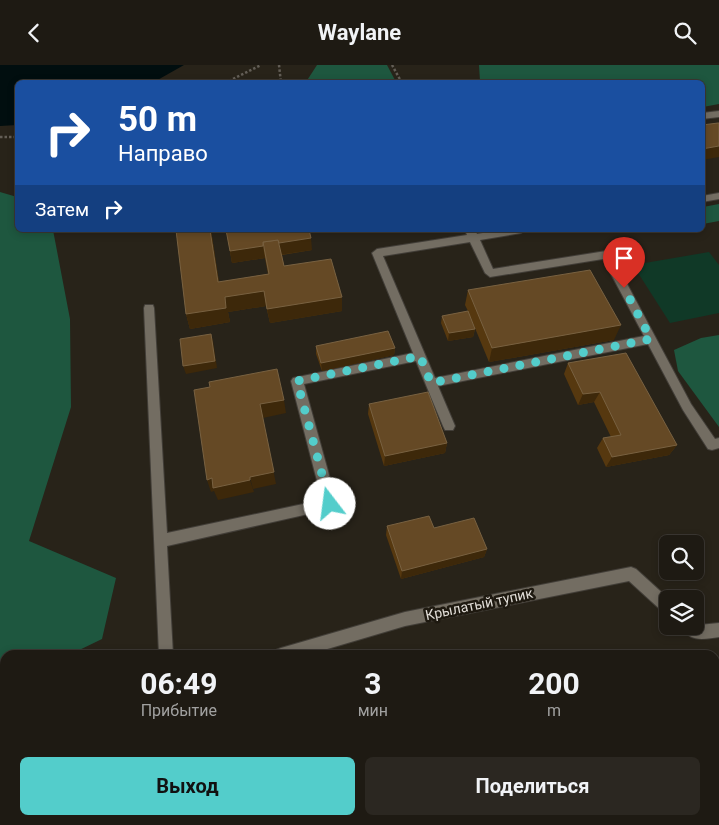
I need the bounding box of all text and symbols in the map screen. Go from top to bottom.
icon: back [20,19,48,47]
icon: search [671,19,699,47]
text: Waylane [318,20,401,45]
text: 50 m [118,99,197,140]
icon: right [35,100,100,165]
text: Направо [118,141,208,166]
icon: right [99,195,127,223]
text: Затем [35,198,89,221]
pin [603,237,645,288]
icon: arrive [610,244,638,272]
position arrow [303,477,355,529]
map controls [659,535,704,635]
button: search [659,535,704,580]
street label: Крылатый тупик [424,585,535,623]
button: layers [659,590,704,635]
text: 06:49 [140,666,217,701]
text: 3 [364,666,381,701]
text: 200 [528,666,580,701]
text: Прибытие [141,701,217,720]
text: мин [358,701,388,720]
text: m [547,701,561,720]
button: Выход [20,757,355,815]
button: Поделиться [365,757,700,815]

